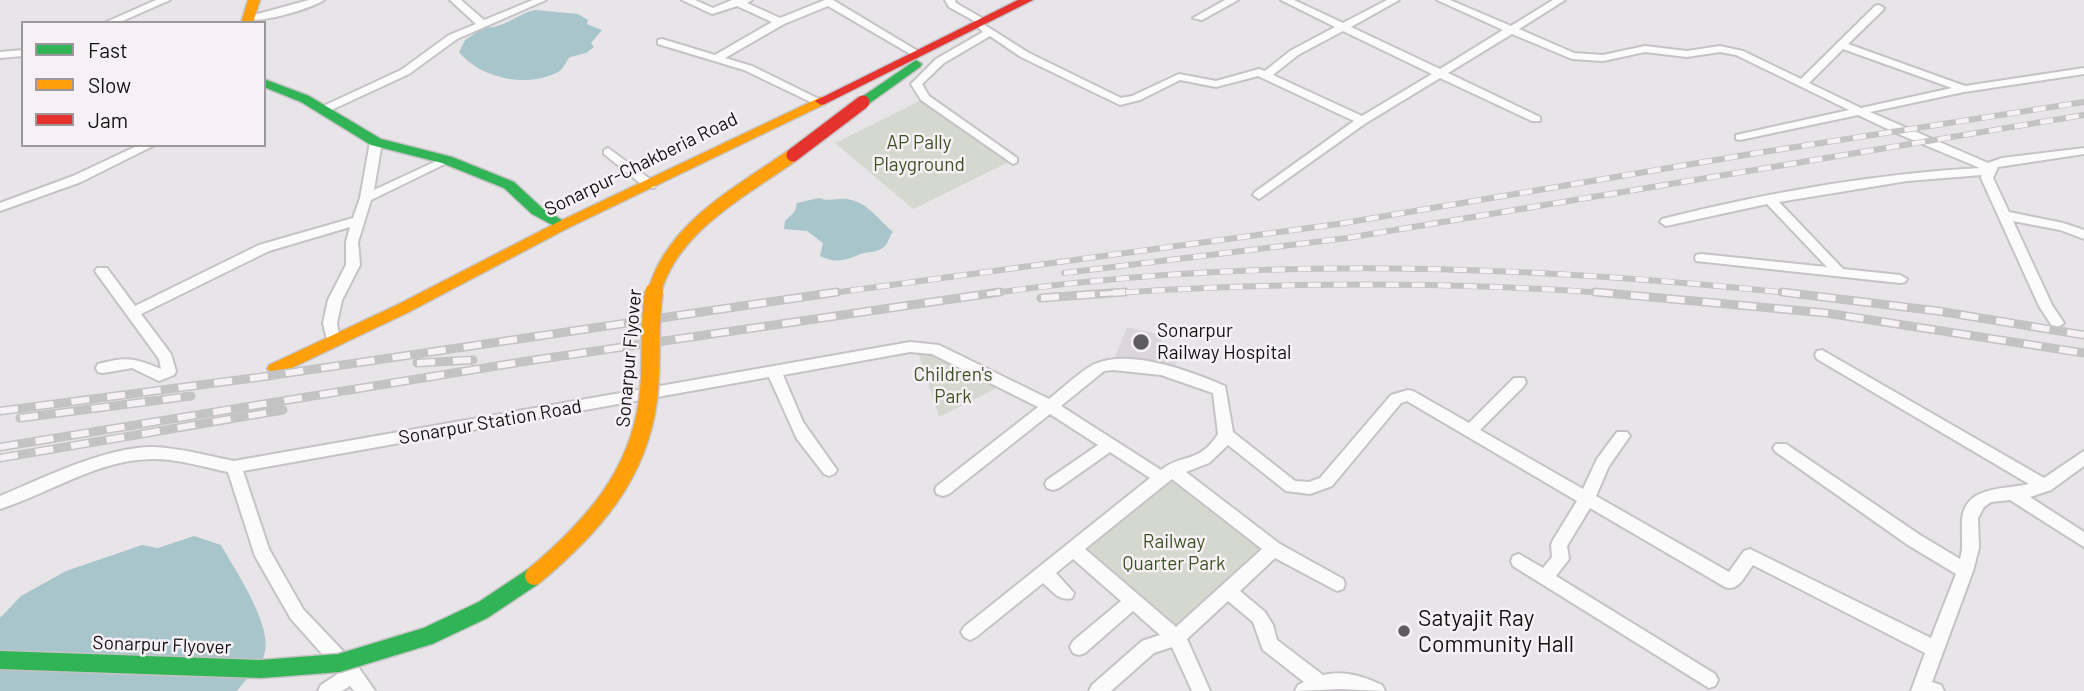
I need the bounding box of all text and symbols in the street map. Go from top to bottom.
legend [21,21,266,147]
text: Fast [88,37,128,62]
text: Slow [88,72,131,97]
text: Jam [88,107,128,132]
street label: Sonarpur-Chakberia Road [541,107,741,221]
park label: AP Pally Playground [873,132,965,176]
street label: Sonarpur Flyover [612,288,646,428]
place label: Sonarpur Railway Hospital [1157,320,1291,364]
marker: Sonarpur Railway Hospital [1131,332,1151,352]
park label: Children's Park [913,364,993,408]
street label: Sonarpur Station Road [397,395,583,449]
park label: Railway Quarter Park [1123,531,1225,575]
place label: Satyajit Ray Community Hall [1418,604,1574,658]
marker: Satyajit Ray Community Hall [1396,623,1412,639]
street label: Sonarpur Flyover [92,631,232,659]

